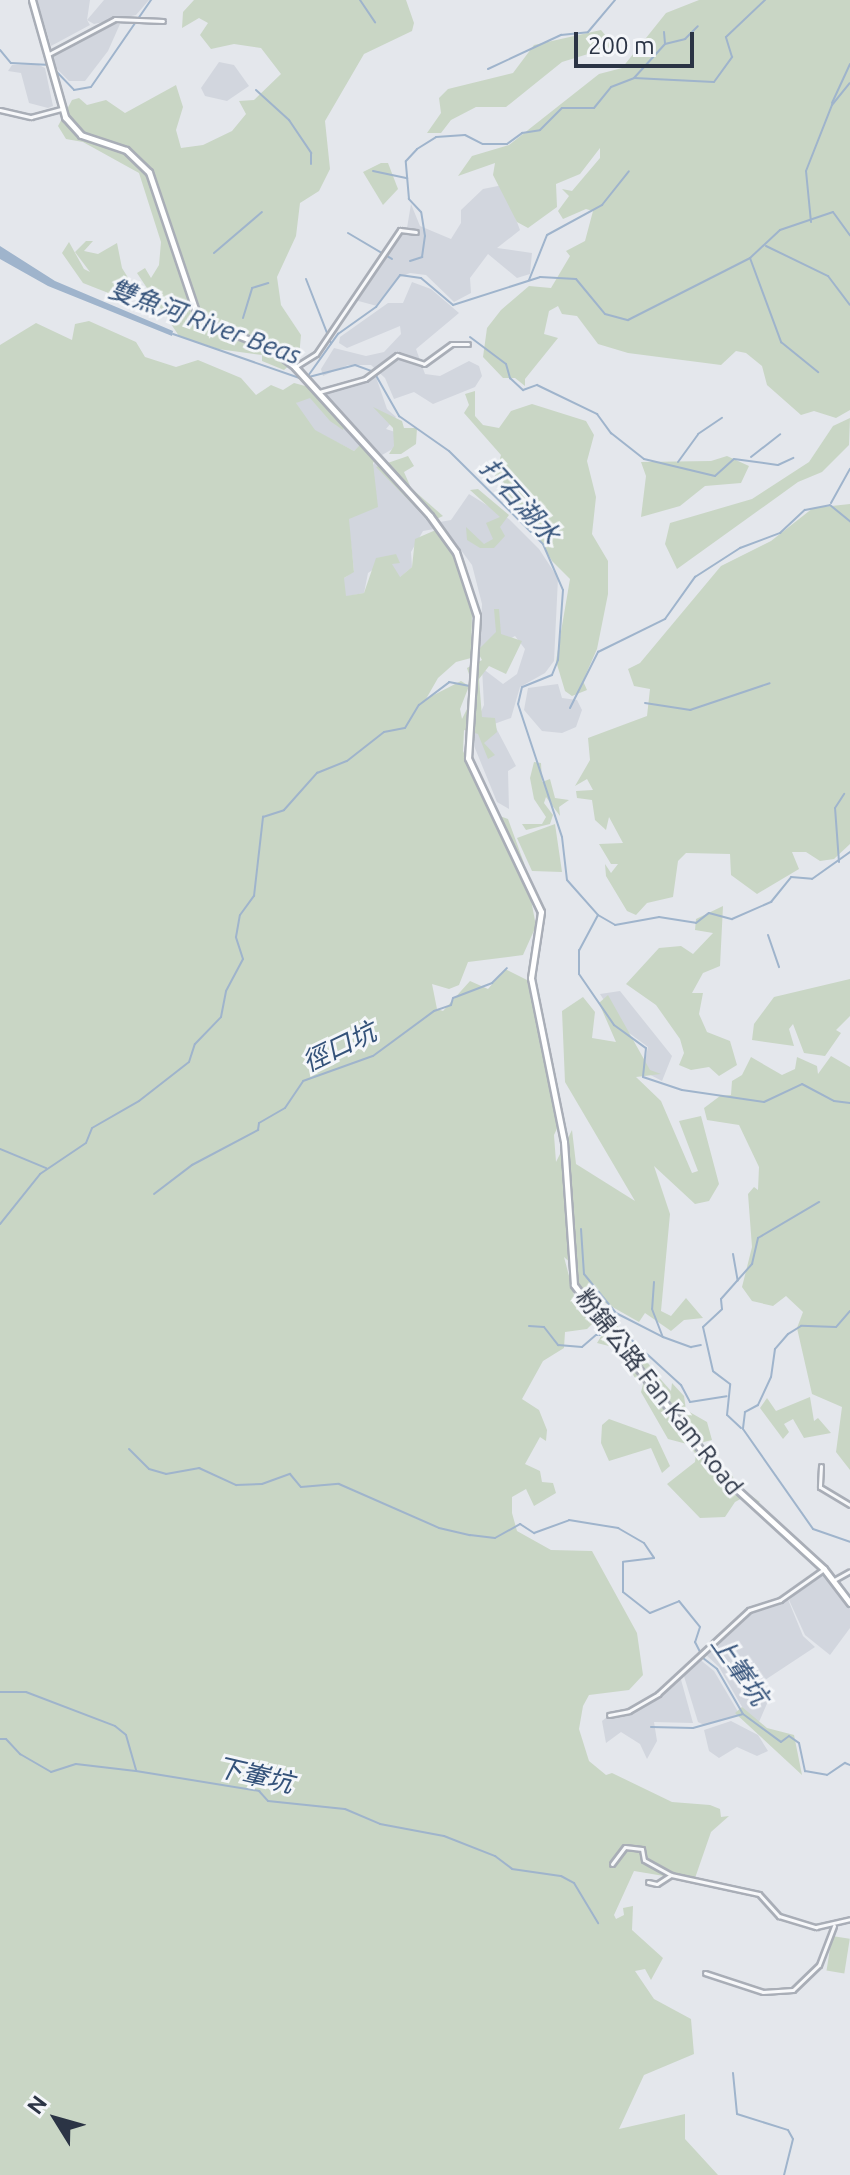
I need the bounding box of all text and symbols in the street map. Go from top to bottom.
scale bar [578,16,698,66]
text: 200 m [588,32,655,59]
water label: 雙魚河 River Beas [105,273,305,371]
water label: 打石湖水 [474,452,566,550]
water label: 徑口坑 [297,1016,381,1078]
street label: 粉錦公路 Fan Kam Road [570,1283,748,1501]
water label: 上輋坑 [705,1629,775,1711]
water label: 下輋坑 [213,1751,297,1799]
north arrow [16,2079,96,2159]
text: N [22,2090,51,2118]

